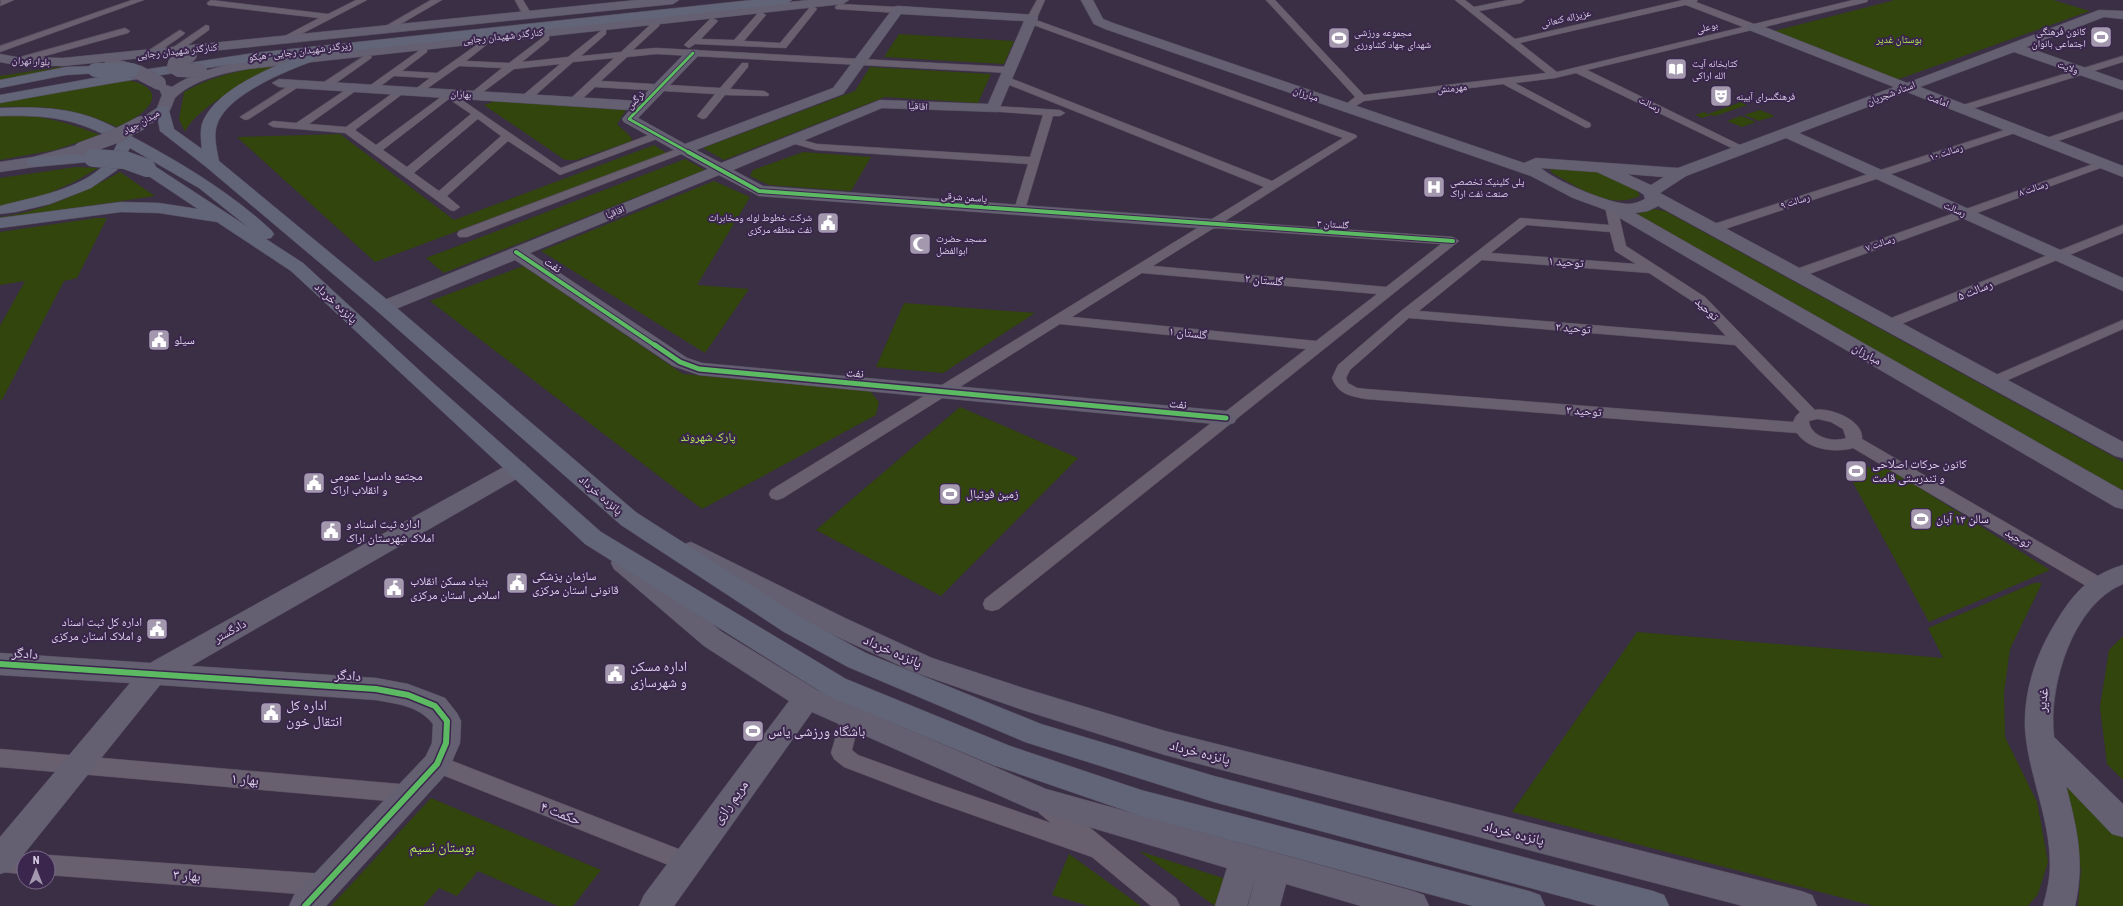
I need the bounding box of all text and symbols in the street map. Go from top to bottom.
street label: عزیزاله کنعانی [1540,7,1592,30]
street label: بوعلی [1695,19,1719,36]
sports icon: کانون فرهنگی اجتماعی بانوان [2088,24,2114,50]
sports icon: مجموعه ورزشی شهدای جهاد کشاورزی [1326,25,1352,51]
street label: کنارگذر شهیدان رجایی [462,26,544,47]
place label: کانون فرهنگی اجتماعی بانوان [2032,26,2086,50]
place label: مجموعه ورزشی شهدای جهاد کشاورزی [1354,27,1431,51]
park label: بوستان غدیر [1875,34,1922,46]
street label: زیرگذر شهیدان رجایی - هپکو [248,39,352,64]
street label: کنارگذر شهیدان رجایی [136,41,218,62]
street label: بلوار تهران [12,55,50,68]
library icon: کتابخانه آیت الله اراکی [1663,56,1689,82]
place label: کتابخانه آیت الله اراکی [1692,58,1738,82]
street label: ولایت [2056,58,2080,76]
street label: استاد شجریان [1865,79,1917,108]
street label: مهرمنش [1436,81,1468,96]
theatre icon: فرهنگسرای آیینه [1708,83,1734,109]
street label: مبارزان [1292,85,1320,105]
street label: بهاران [450,88,472,101]
street label: نرگس [624,88,647,112]
place label: فرهنگسرای آیینه [1736,91,1795,103]
street label: امامت [1926,91,1950,109]
street label: رسالت [1637,94,1663,114]
street label: اقاقیا [908,100,928,112]
street label: میدان جهاد [121,107,162,138]
street label: رسالت ۱۰ [1928,141,1964,163]
hospital icon: پلی کلینیک تخصصی صنعت نفت اراک [1421,174,1447,200]
place label: پلی کلینیک تخصصی صنعت نفت اراک [1450,176,1524,199]
street label: رسالت ۸ [2017,178,2049,198]
street label: یاسمن شرقی [940,190,988,205]
street label: رسالت ۹ [1779,191,1811,211]
street label: رسالت [1942,199,1968,219]
street label: اقاقیا [604,203,626,221]
public building icon: شرکت خطوط لوله ومخابرات نفت منطقه مرکزی [815,210,841,236]
place label: شرکت خطوط لوله ومخابرات نفت منطقه مرکزی [708,212,812,236]
street label: گلستان ۳ [1317,217,1350,232]
mosque icon: مسجد حضرت ابوالفضل [907,231,933,257]
place label: مسجد حضرت ابوالفضل [936,233,987,257]
street label: رسالت ۷ [1864,233,1896,253]
street label: نفت [542,254,564,276]
street label: توحید ۱ [1548,254,1585,270]
street label: گلستان ۲ [1244,271,1284,289]
street label: رسالت ۵ [1956,277,1995,303]
street label: پانزده خرداد [312,280,361,327]
street label: توحید [1692,295,1722,324]
street label: توحید ۲ [1555,319,1592,337]
street label: گلستان ۱ [1168,324,1208,342]
public building icon: سیلو [146,327,172,353]
place label: سیلو [174,333,195,347]
street label: مبارزان [1850,340,1884,368]
street label: نفت [846,365,864,381]
street label: نفت [1168,396,1188,412]
street label: توحید ۳ [1566,403,1603,419]
park label: پارک شهروند [680,430,736,444]
place label: کانون حرکات اصلاحی و تندرستی قامت [1872,457,1967,485]
sports icon: کانون حرکات اصلاحی و تندرستی قامت [1843,458,1869,484]
place label: مجتمع دادسرا عمومی و انقلاب اراک [330,469,423,497]
public building icon: مجتمع دادسرا عمومی و انقلاب اراک [301,470,327,496]
street label: پانزده خرداد [576,472,626,518]
sports icon: زمین فوتبال [937,481,963,507]
place label: زمین فوتبال [966,487,1019,501]
sports icon: سالن ۱۳ آبان [1908,506,1934,532]
place label: سالن ۱۳ آبان [1936,512,1989,526]
place label: اداره ثبت اسناد و املاک شهرستان اراک [346,517,435,545]
public building icon: اداره ثبت اسناد و املاک شهرستان اراک [318,518,344,544]
street label: توحید [2003,525,2034,551]
place label: سازمان پزشکی قانونی استان مرکزی [532,569,619,597]
public building icon: سازمان پزشکی قانونی استان مرکزی [504,570,530,596]
place label: بنیاد مسکن انقلاب اسلامی استان مرکزی [410,574,500,602]
public building icon: بنیاد مسکن انقلاب اسلامی استان مرکزی [381,575,407,601]
place label: اداره کل ثبت اسناد و املاک استان مرکزی [51,615,142,643]
public building icon: اداره کل ثبت اسناد و املاک استان مرکزی [144,616,170,642]
street label: دادگستر [210,616,249,646]
street label: پانزده خرداد [861,631,925,672]
street label: دادگر [10,644,39,663]
place label: اداره مسکن و شهرسازی [630,658,687,691]
public building icon: اداره مسکن و شهرسازی [602,661,628,687]
street label: دادگر [333,666,362,685]
street label: غدیر [2033,687,2052,714]
place label: اداره کل انتقال خون [286,697,342,730]
public building icon: اداره کل انتقال خون [258,700,284,726]
sports icon: باشگاه ورزشی یاس [740,718,766,744]
place label: باشگاه ورزشی یاس [768,723,866,740]
street label: پانزده خرداد [1168,737,1232,768]
street label: بهار ۱ [230,770,260,789]
street label: مریم رازی [709,777,753,828]
street label: حکمت ۴ [538,798,584,828]
street label: پانزده خرداد [1482,818,1546,849]
park label: بوستان نسیم [409,839,475,857]
north arrow [16,850,56,890]
text: N [33,854,40,867]
street label: بهار ۳ [173,866,201,885]

